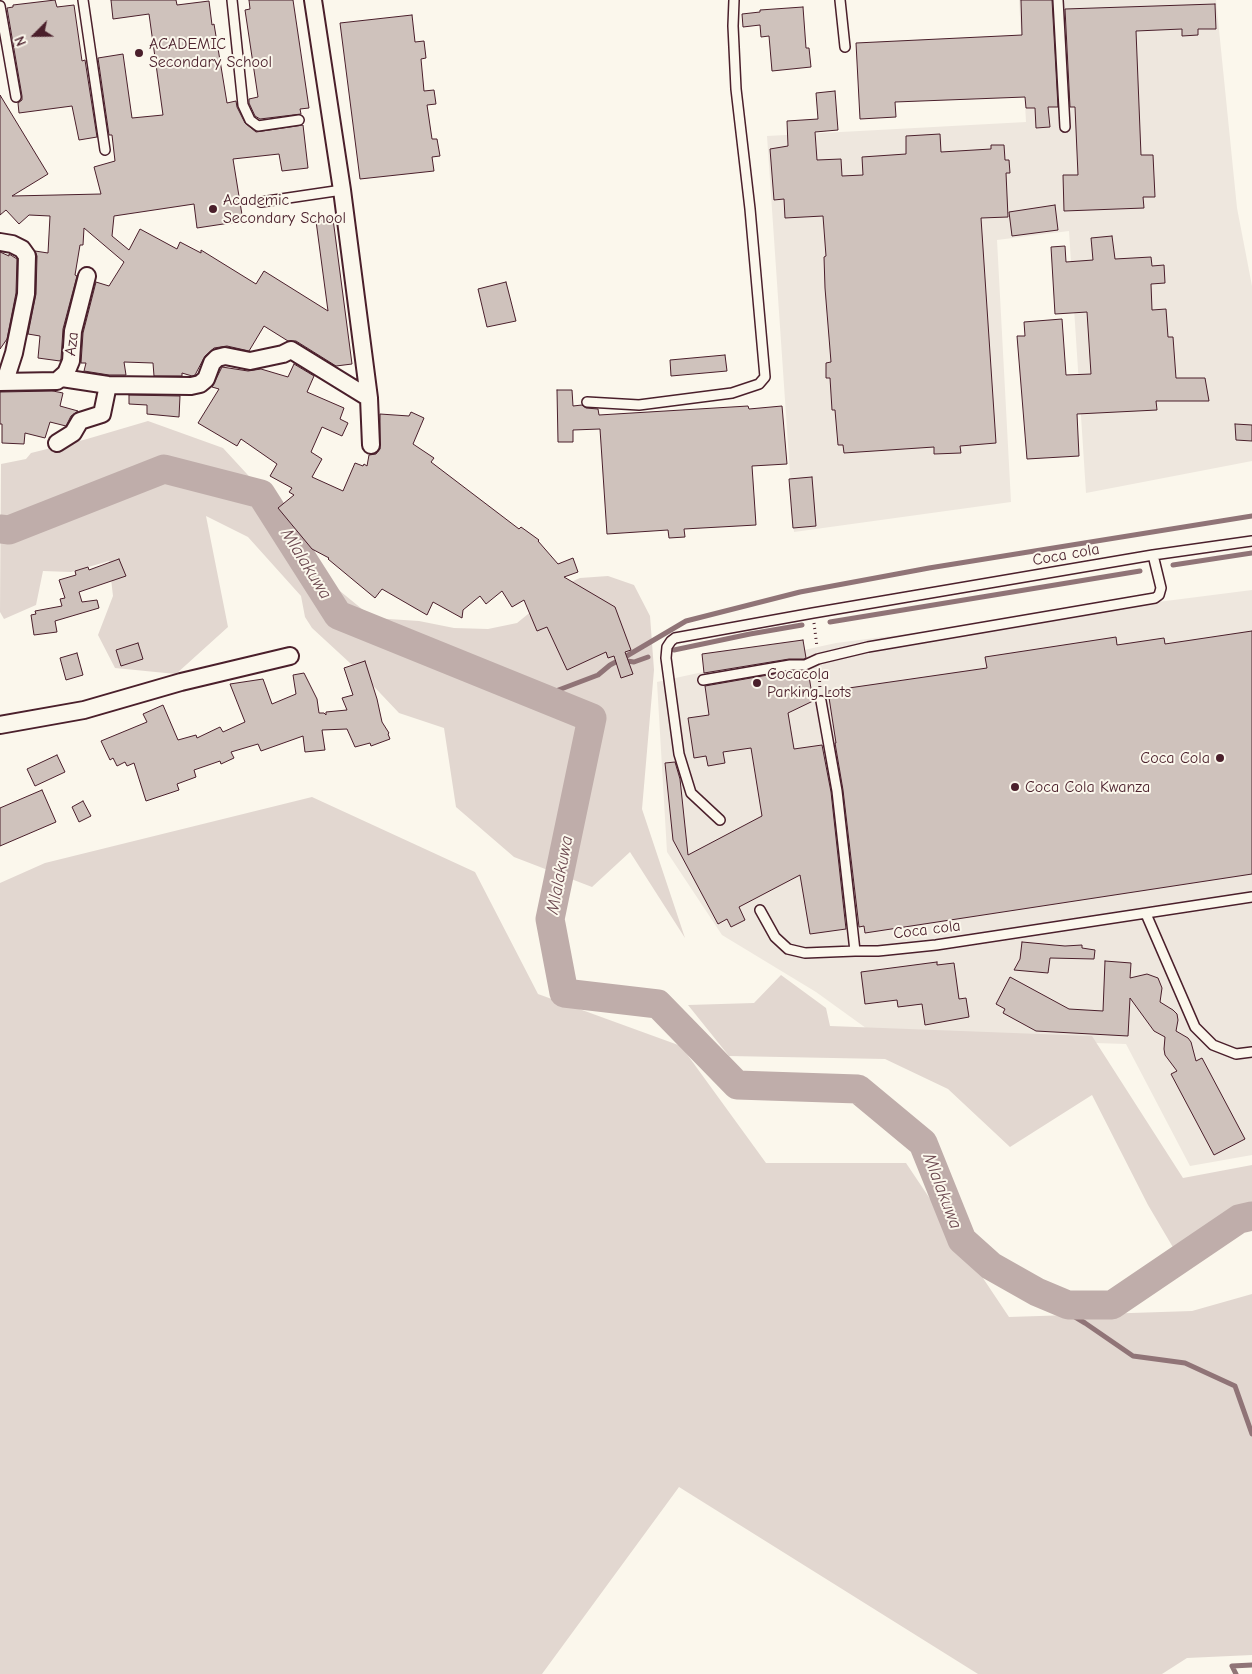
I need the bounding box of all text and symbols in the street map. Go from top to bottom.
north arrow [10,10,60,60]
text: N [11,34,30,49]
place label: ACADEMIC Secondary School [149,34,272,72]
marker: ACADEMIC Secondary School [133,47,145,59]
place label: Academic Secondary School [223,190,346,228]
marker: Academic Secondary School [207,203,219,215]
street label: Aza [61,331,83,357]
water label: Mlalakuwa [276,525,336,603]
street label: Coca cola [1031,540,1101,570]
place label: Cocacola Parking Lots [767,664,851,702]
marker: Cocacola Parking Lots [751,677,763,689]
place label: Coca Cola [1140,748,1210,768]
marker: Coca Cola [1214,752,1226,764]
place label: Coca Cola Kwanza [1025,777,1150,797]
marker: Coca Cola Kwanza [1009,781,1021,793]
water label: Mlalakuwa [542,834,578,916]
street label: Coca cola [892,916,962,944]
water label: Mlalakuwa [918,1150,966,1232]

